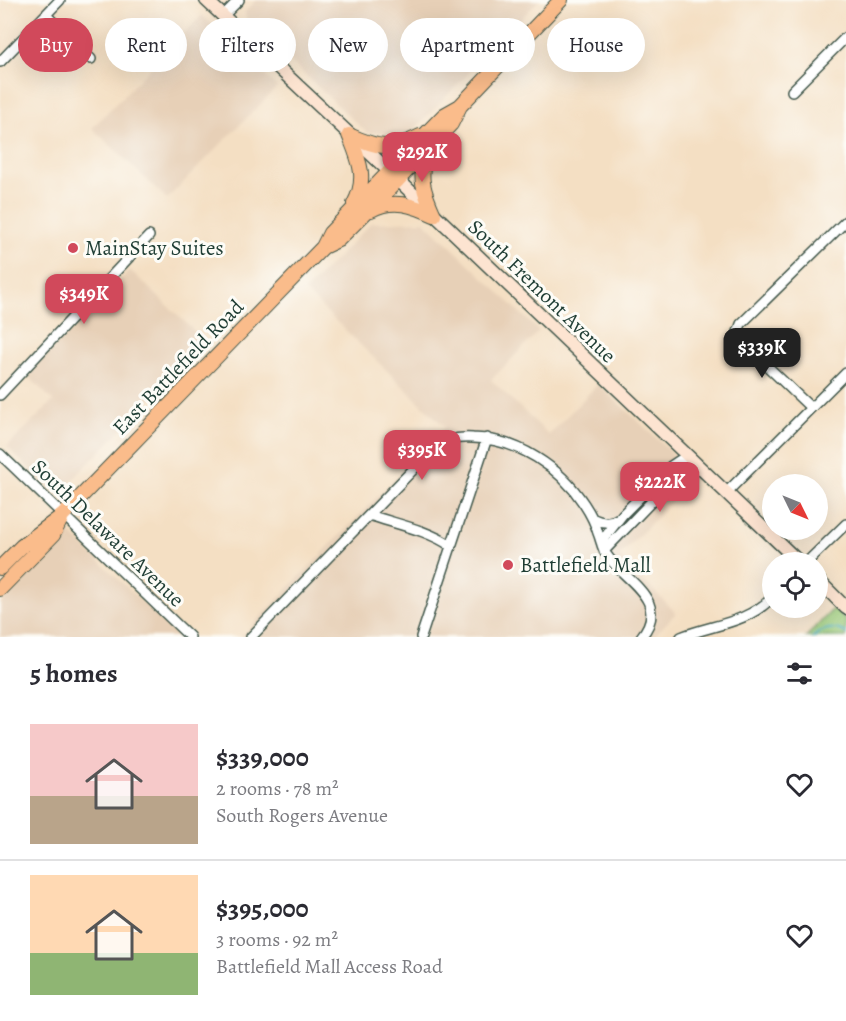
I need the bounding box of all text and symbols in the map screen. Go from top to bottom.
chip: Buy [18,18,93,72]
chip: Rent [105,18,187,72]
chip: Filters [199,18,296,72]
chip: New [308,18,388,72]
chip: Apartment [400,18,535,72]
chip: House [547,18,645,72]
pin: $292K [380,132,464,183]
text: $292K [396,138,448,165]
street label: South Fremont Avenue [462,213,622,369]
place label: MainStay Suites [85,234,224,262]
marker: MainStay Suites [66,241,80,255]
pin: $349K [42,274,126,325]
text: $349K [59,280,109,307]
street label: East Battlefield Road [106,293,250,441]
pin: $339K [720,328,804,379]
text: $339K [738,334,786,361]
pin: $395K [380,430,464,481]
text: $395K [398,436,446,463]
street label: South Delaware Avenue [26,453,190,613]
pin: $222K [618,462,702,513]
text: $222K [634,468,686,495]
north arrow [762,474,828,540]
map controls [762,474,828,618]
place label: Battlefield Mall [520,551,651,579]
button: locate [762,552,828,618]
marker: Battlefield Mall [501,558,515,572]
text: 5 homes [30,656,118,691]
icon: filters [783,657,816,690]
text: $339,000 [216,740,309,775]
icon: home [78,748,150,820]
icon: heart [783,768,816,801]
text: 2 rooms · 78 m² [216,775,339,802]
text: South Rogers Avenue [216,802,388,829]
text: $395,000 [216,891,309,926]
icon: home [78,899,150,971]
icon: heart [783,919,816,952]
text: 3 rooms · 92 m² [216,926,338,953]
text: Battlefield Mall Access Road [216,953,443,980]

